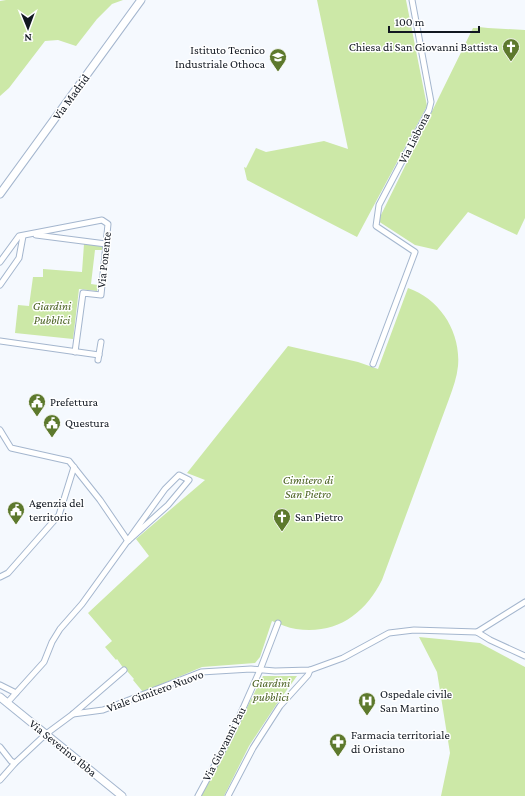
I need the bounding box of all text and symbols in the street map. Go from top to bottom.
north arrow [8,8,48,48]
scale bar [389,8,479,34]
text: 100 m [395,15,425,29]
text: N [24,32,32,44]
church icon: Chiesa di San Giovanni Battista [501,37,521,62]
place label: Chiesa di San Giovanni Battista [349,40,498,54]
place label: Istituto Tecnico Industriale Othoca [175,43,265,71]
school or university icon: Istituto Tecnico Industriale Othoca [268,47,288,72]
street label: Via Madrid [50,71,93,123]
street label: Via Lisbona [395,110,433,166]
street label: Via Ponente [94,231,114,289]
park label: Giardini Pubblici [33,299,72,327]
public building icon: Prefettura [27,392,47,417]
place label: Prefettura [50,395,98,409]
public building icon: Questura [42,413,62,438]
place label: Questura [65,416,110,430]
park label: Cimitero di San Pietro [283,473,334,501]
place label: Agenzia del territorio [29,496,84,524]
public building icon: Agenzia del territorio [6,500,26,525]
church icon: San Pietro [272,507,292,532]
place label: San Pietro [295,510,343,524]
street label: Viale Cimitero Nuovo [105,667,205,715]
park label: Giardini pubblici [252,676,291,704]
place label: Ospedale civile San Martino [380,687,452,715]
hospital icon: Ospedale civile San Martino [357,691,377,716]
street label: Via Giovanni Pau [199,704,249,783]
street label: Via Severino Ibba [26,717,100,780]
place label: Farmacia territoriale di Oristano [351,728,450,756]
pharmacy icon: Farmacia territoriale di Oristano [328,732,348,757]

